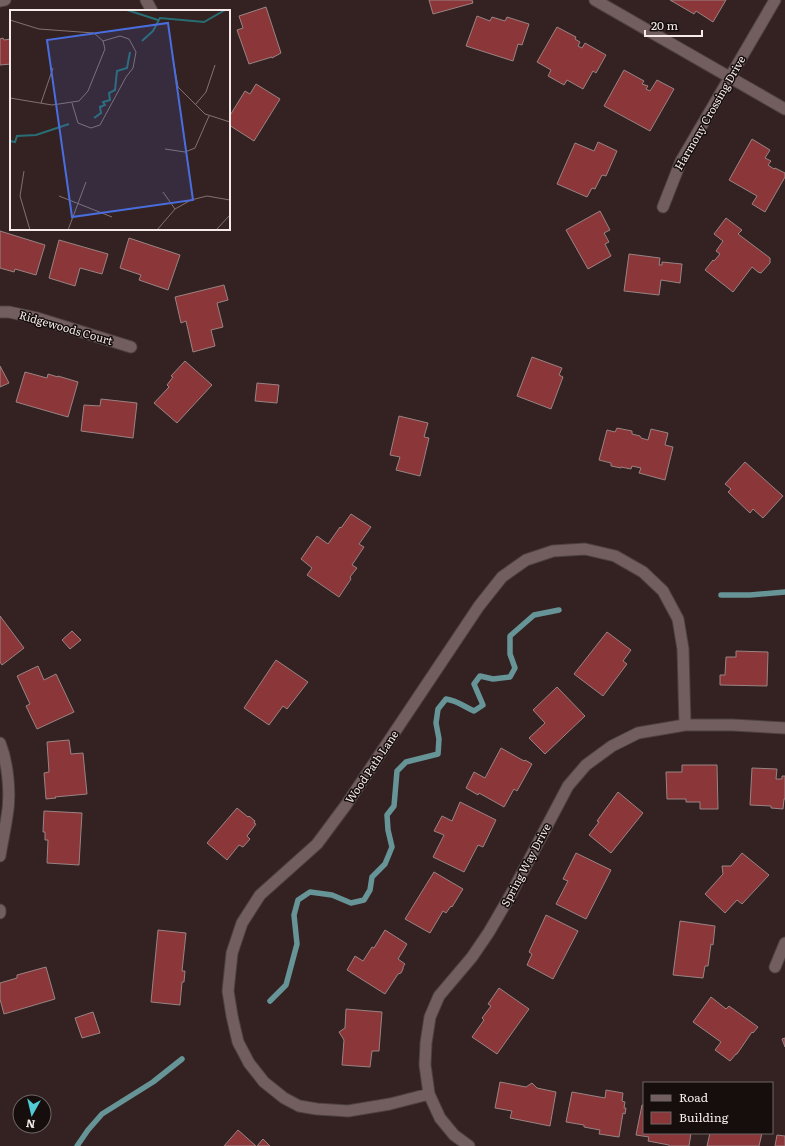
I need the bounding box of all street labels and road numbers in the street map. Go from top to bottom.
street label: Harmony Crossing Drive [670,52,749,173]
street label: Ridgewoods Court [18,306,115,348]
street label: Wood Path Lane [341,727,402,806]
street label: Spring Way Drive [496,820,554,909]

